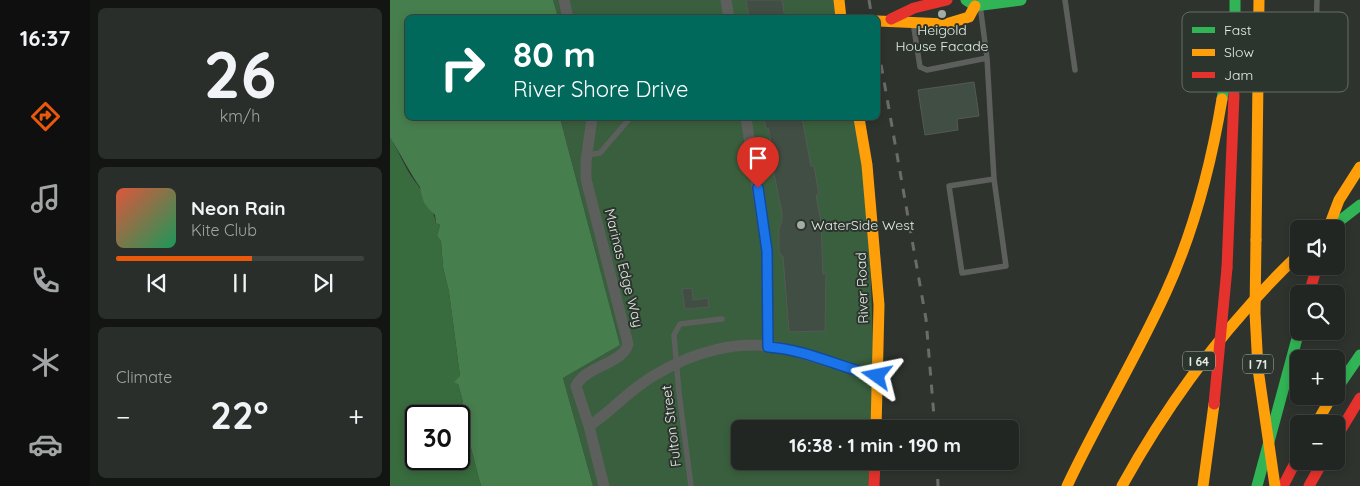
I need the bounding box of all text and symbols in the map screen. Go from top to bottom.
marker: Heigold House Facade [936,8,948,20]
legend [1182,12,1348,92]
place label: Heigold House Facade [895,21,989,55]
text: Fast [1224,21,1252,39]
text: 16:37 [20,24,70,52]
text: 80 m [513,32,596,76]
text: 26 [204,33,276,114]
icon: right [430,35,495,100]
text: Slow [1224,43,1254,61]
text: Jam [1224,66,1253,84]
text: River Shore Drive [513,75,688,103]
icon: directions [28,99,63,134]
text: km/h [220,106,260,126]
pin [737,137,779,188]
icon: arrive [744,144,772,172]
icon: music [28,181,63,216]
text: Neon Rain [191,196,286,220]
street label: Marinas Edge Way [601,207,647,329]
place label: WaterSide West [811,216,915,234]
marker: WaterSide West [795,219,807,231]
text: Kite Club [191,220,257,240]
map controls [1290,220,1345,470]
button: sound [1290,220,1345,275]
street label: River Road [852,252,872,324]
icon: phone [28,263,63,298]
icon: previous [143,269,171,297]
icon: pause [226,269,254,297]
icon: next [309,269,337,297]
button: search [1290,285,1345,340]
icon: climate [28,345,63,380]
position arrow [850,349,902,401]
button: + [1290,350,1345,405]
road number: I 64 [1183,352,1215,371]
road number: I 71 [1243,354,1273,374]
text: Climate [116,367,172,387]
street label: Fulton Street [657,384,685,468]
text: 22° [210,391,268,439]
text: − [116,399,131,434]
text: + [348,399,364,434]
speed limit sign: 30 [405,405,470,470]
button: − [1290,415,1345,470]
icon: car [28,427,63,462]
text: 16:38 · 1 min · 190 m [789,433,961,457]

